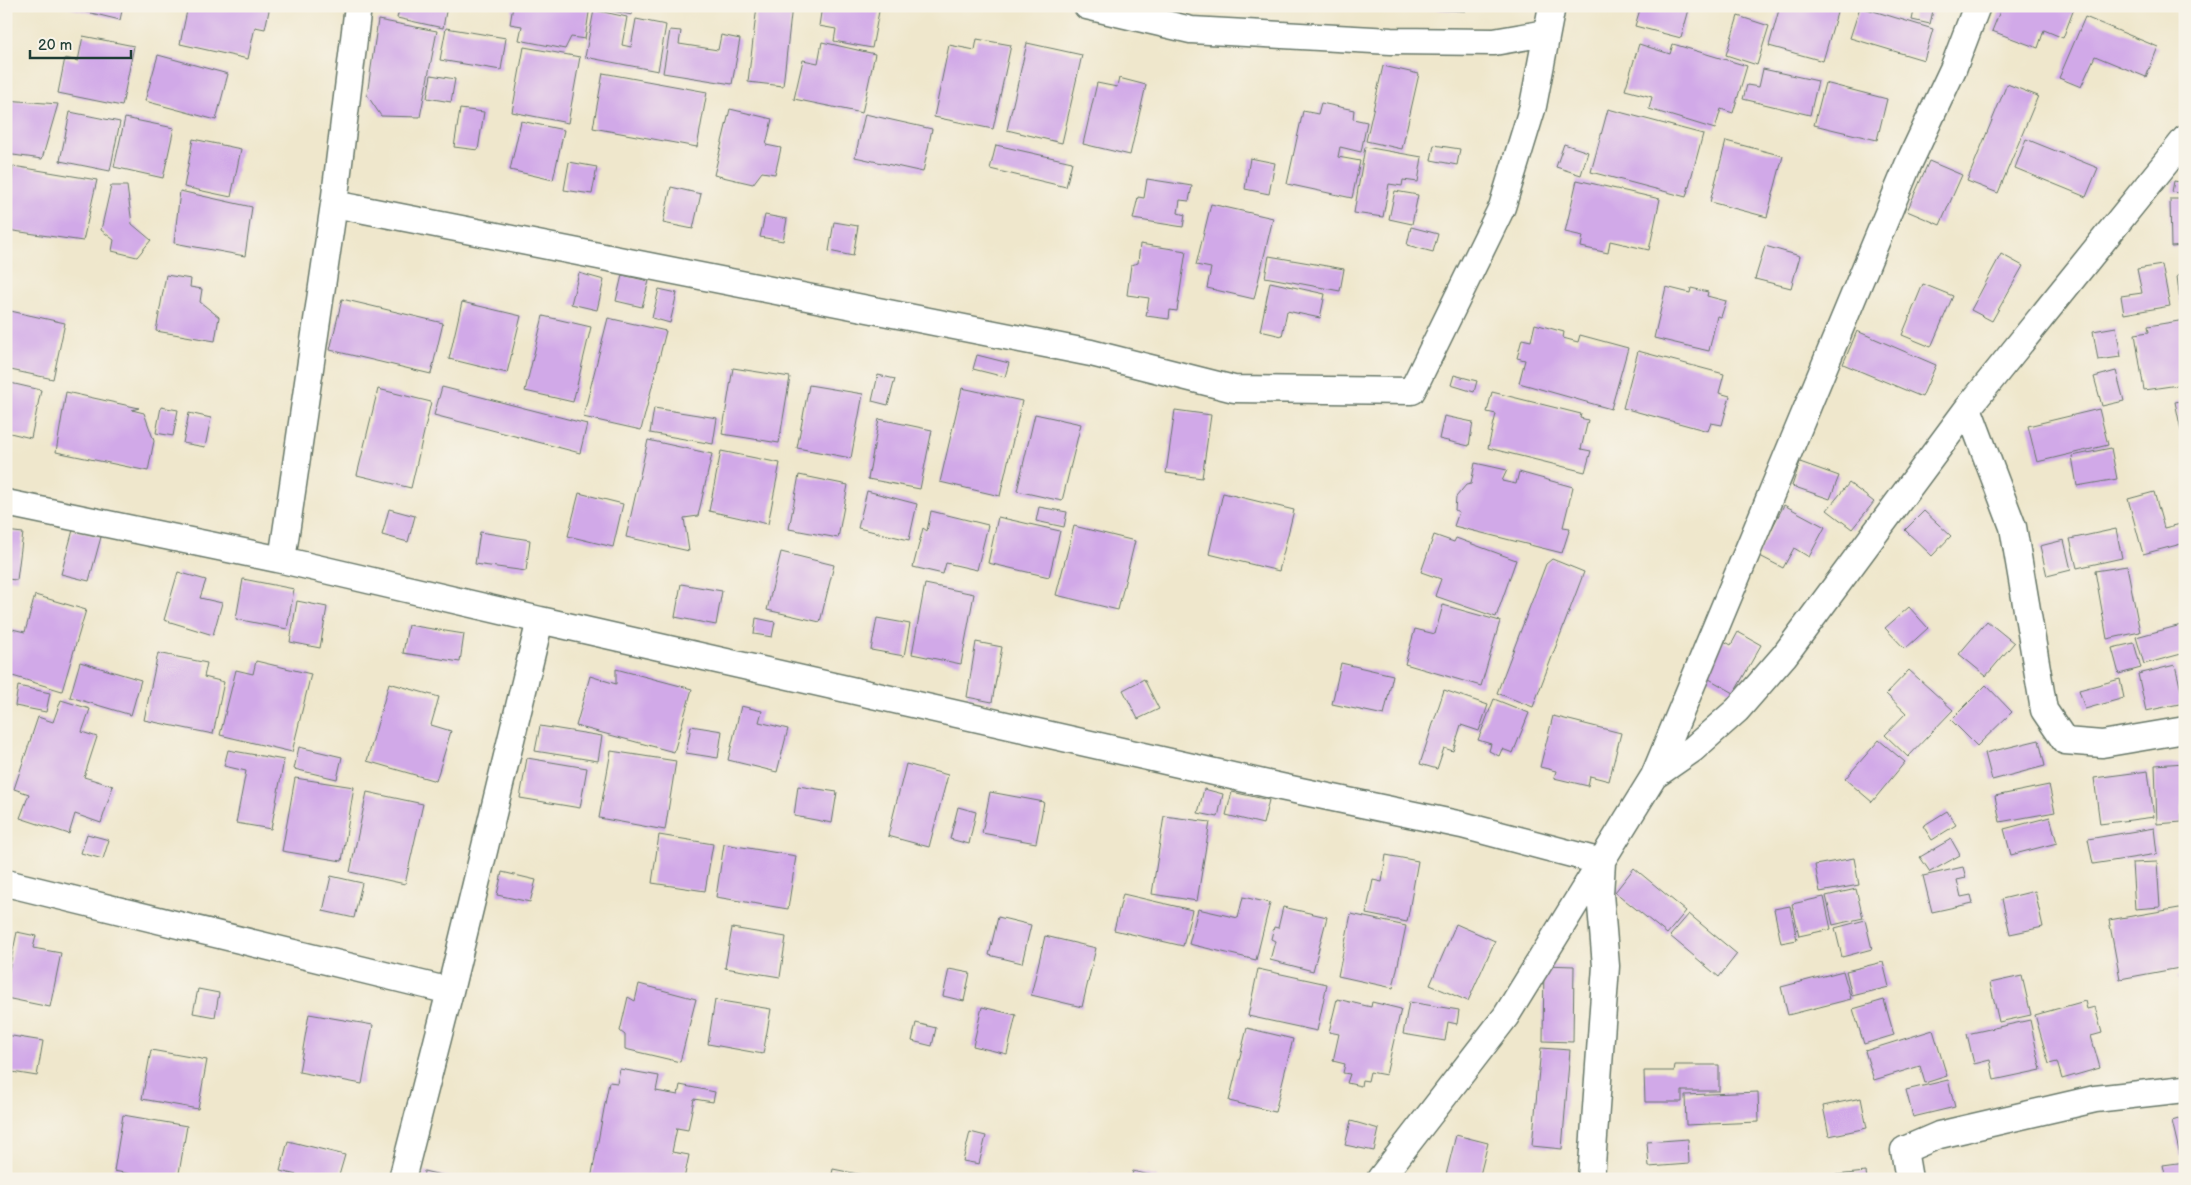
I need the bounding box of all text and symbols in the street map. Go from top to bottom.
scale bar [30,28,131,60]
text: 20 m [38,36,72,55]

